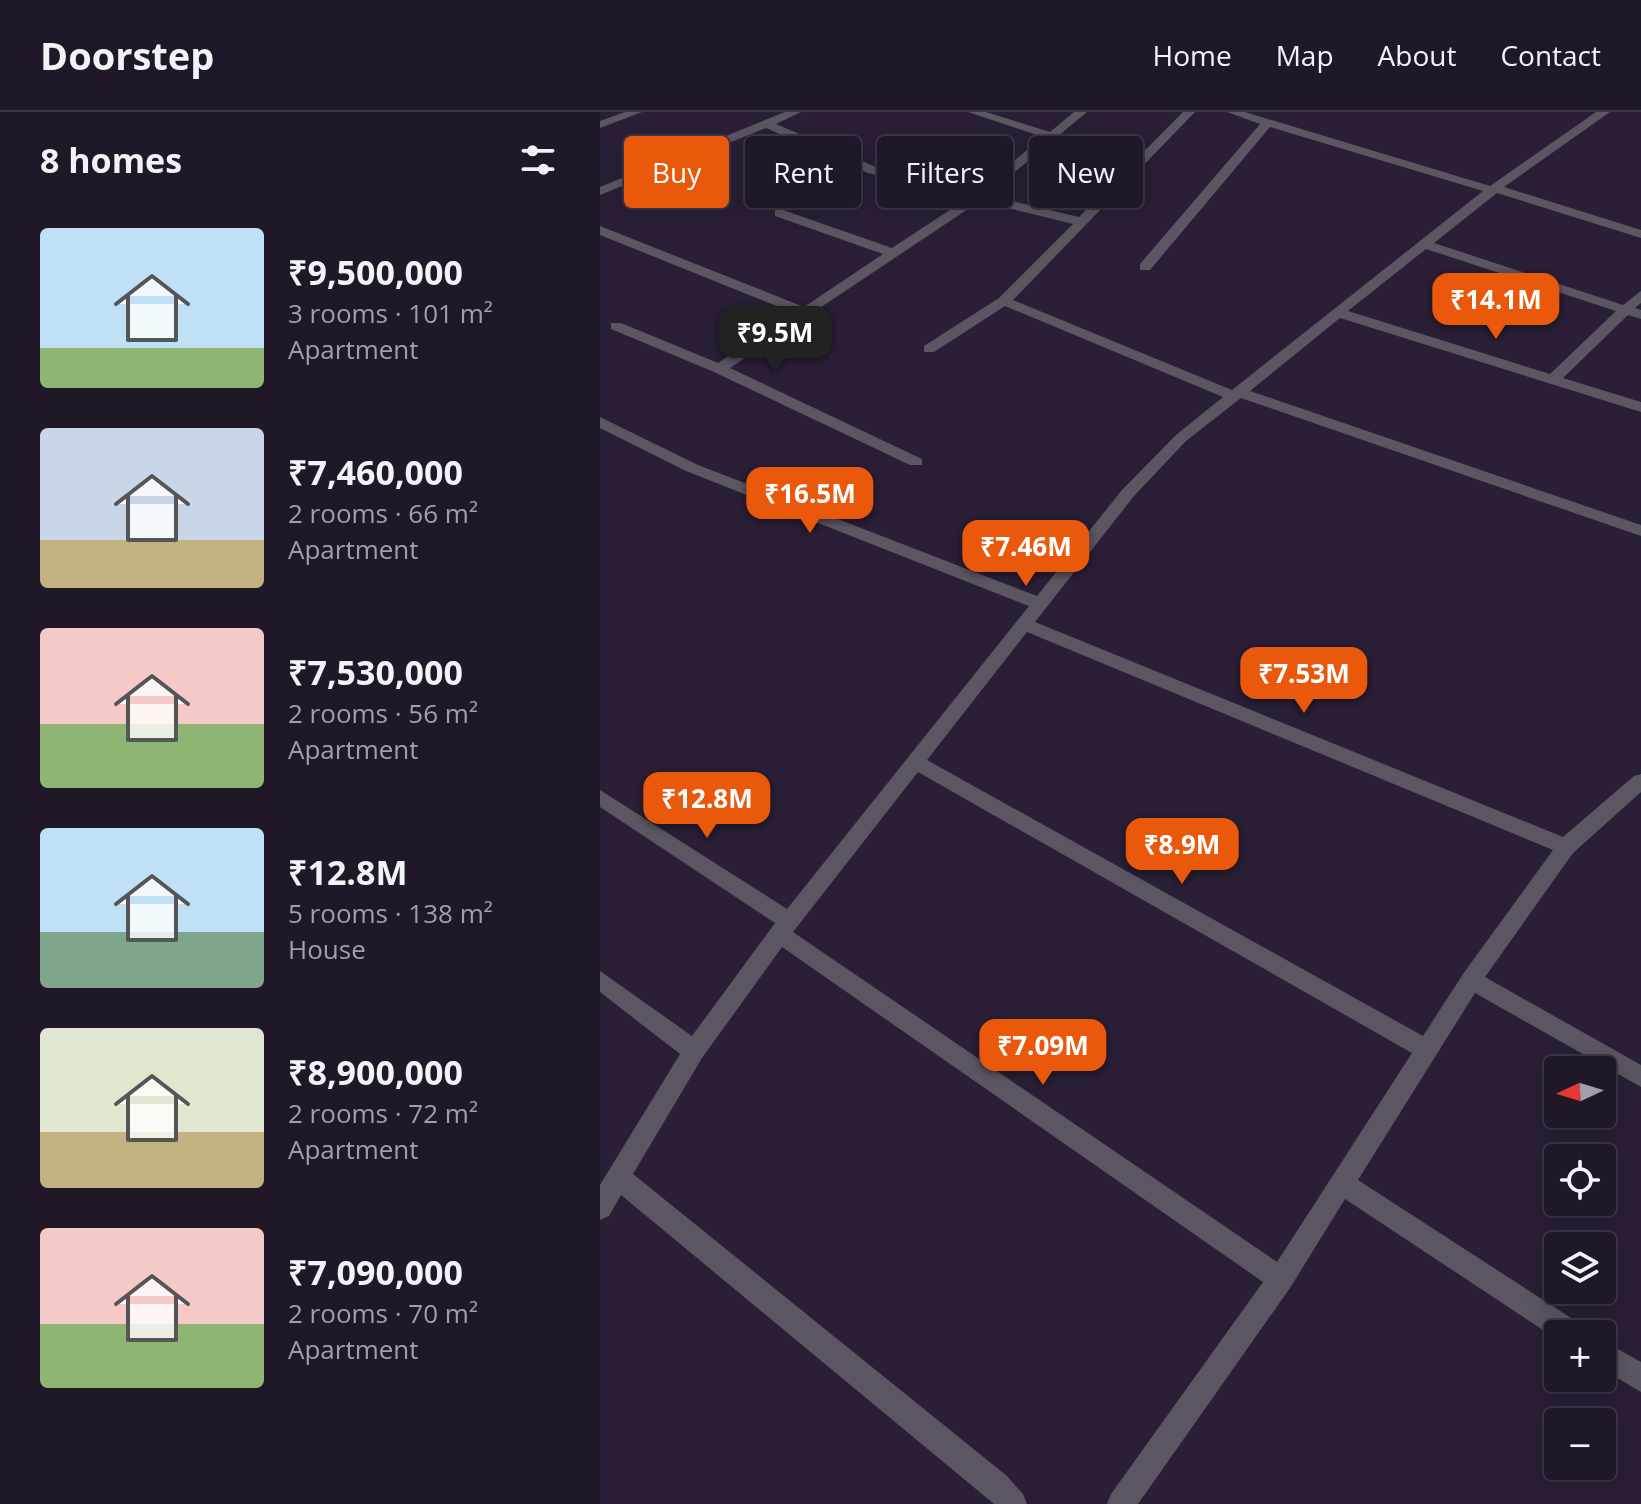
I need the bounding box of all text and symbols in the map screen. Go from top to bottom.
text: Doorstep [40,29,214,81]
text: Home [1153,36,1232,74]
text: Map [1276,36,1334,74]
text: About [1378,36,1456,74]
text: Contact [1500,36,1601,74]
chip: Buy [624,136,729,208]
chip: Rent [745,136,861,208]
chip: Filters [877,136,1013,208]
chip: New [1029,136,1143,208]
text: 8 homes [40,137,182,183]
icon: filters [516,138,560,182]
text: ₹9,500,000 [288,249,463,295]
icon: home [104,260,200,356]
pin: ₹14.1M [1431,273,1561,341]
text: ₹14.1M [1450,281,1542,317]
text: 3 rooms · 101 m² [288,295,493,331]
pin: ₹9.5M [719,306,831,374]
text: ₹9.5M [737,314,813,350]
text: Apartment [288,331,419,367]
text: ₹7,460,000 [288,449,463,495]
icon: home [104,460,200,556]
pin: ₹16.5M [745,467,875,535]
text: ₹16.5M [764,475,856,511]
text: 2 rooms · 66 m² [288,495,478,531]
pin: ₹7.46M [961,520,1091,588]
text: ₹7.46M [980,528,1072,564]
text: Apartment [288,531,419,567]
pin: ₹7.53M [1239,647,1369,715]
text: ₹7,530,000 [288,649,463,695]
text: ₹7.53M [1258,655,1350,691]
icon: home [104,660,200,756]
text: 2 rooms · 56 m² [288,695,478,731]
text: Apartment [288,731,419,767]
pin: ₹12.8M [642,772,772,840]
text: ₹12.8M [661,780,753,816]
pin: ₹8.9M [1126,818,1238,886]
text: ₹8.9M [1144,826,1220,862]
text: ₹12.8M [288,849,408,895]
icon: home [104,860,200,956]
text: 5 rooms · 138 m² [288,895,493,931]
text: House [288,931,366,967]
pin: ₹7.09M [978,1019,1108,1087]
text: ₹7.09M [997,1027,1089,1063]
text: ₹8,900,000 [288,1049,463,1095]
north arrow [1544,1056,1616,1128]
map controls [1544,1056,1616,1480]
icon: home [104,1060,200,1156]
text: 2 rooms · 72 m² [288,1095,478,1131]
text: Apartment [288,1131,419,1167]
button: locate [1544,1144,1616,1216]
button: layers [1544,1232,1616,1304]
text: ₹7,090,000 [288,1249,463,1295]
icon: home [104,1260,200,1356]
text: 2 rooms · 70 m² [288,1295,478,1331]
button: + [1544,1320,1616,1392]
text: Apartment [288,1331,419,1367]
button: − [1544,1408,1616,1480]

